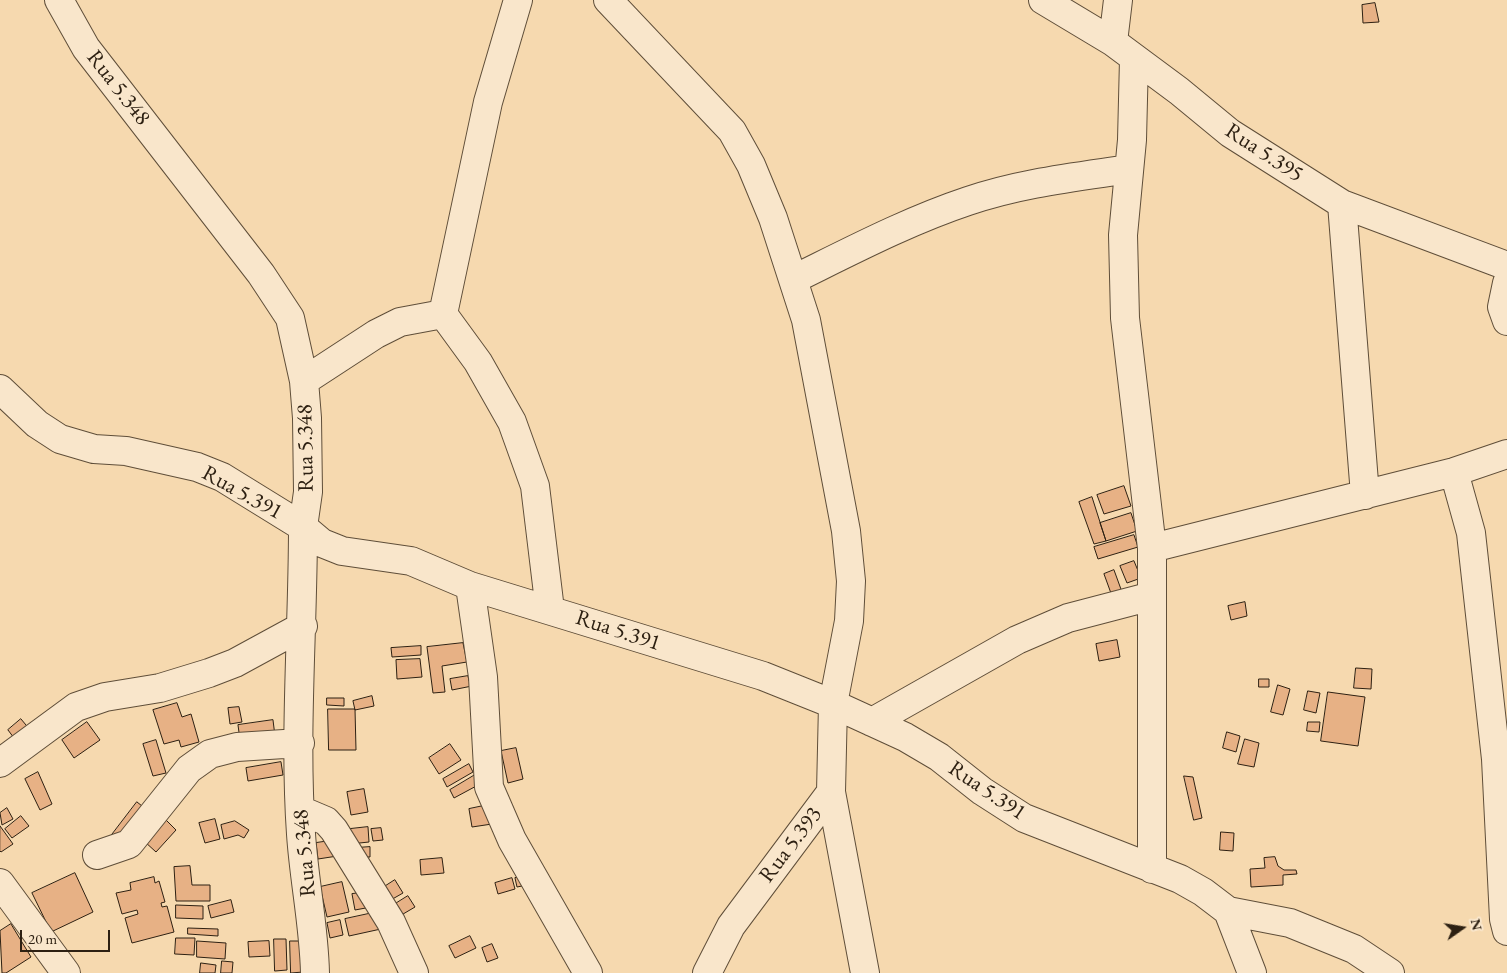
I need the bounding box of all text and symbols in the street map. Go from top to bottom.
street label: Rua 5.348 [81,45,155,131]
street label: Rua 5.395 [1220,118,1308,188]
street label: Rua 5.348 [292,404,320,492]
street label: Rua 5.391 [197,460,287,526]
street label: Rua 5.391 [572,605,664,657]
street label: Rua 5.391 [943,756,1031,826]
street label: Rua 5.393 [754,802,828,888]
street label: Rua 5.348 [288,808,322,898]
north arrow [1437,903,1487,953]
text: N [1467,917,1487,932]
scale bar [22,920,112,952]
text: 20 m [28,929,57,948]

